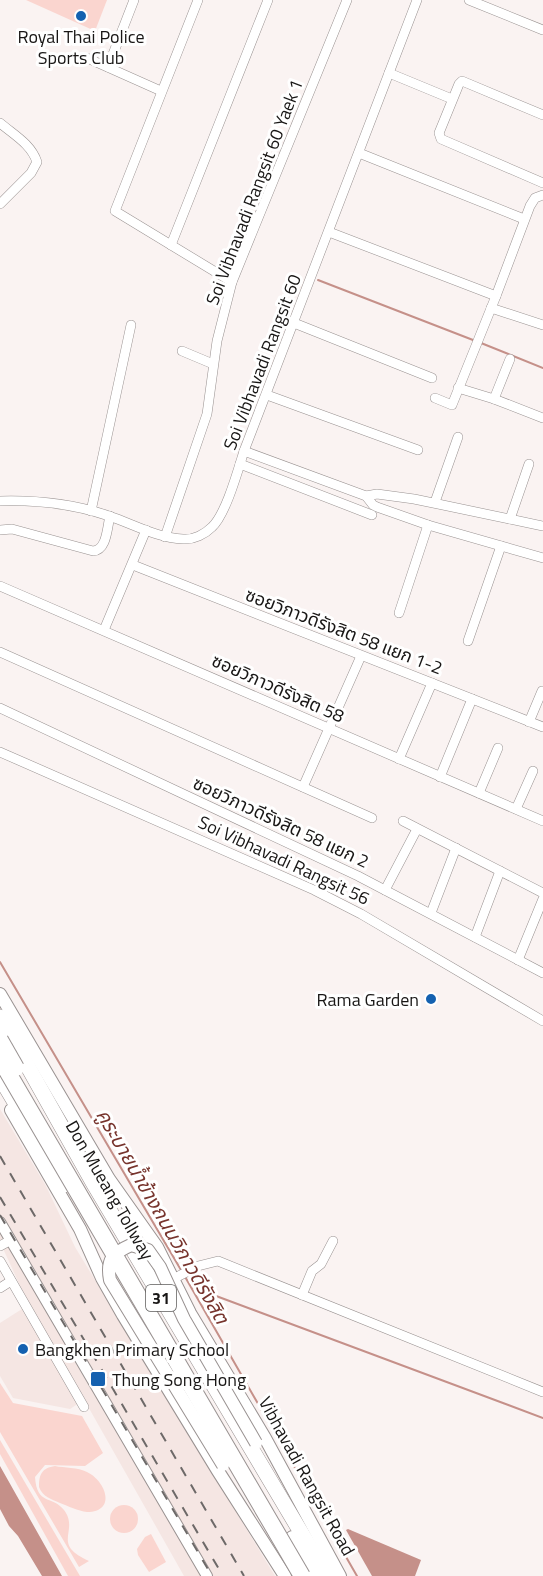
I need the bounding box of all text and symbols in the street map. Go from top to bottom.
marker: Royal Thai Police Sports Club [74,9,88,23]
place label: Royal Thai Police Sports Club [17,23,145,71]
street label: Soi Vibhavadi Rangsit 60 Yaek 1 [198,75,310,309]
street label: Soi Vibhavadi Rangsit 60 [216,270,308,454]
street label: ซอยวิภาวดีรังสิต 58 แยก 1-2 [241,581,447,681]
street label: ซอยวิภาวดีรังสิต 58 [208,647,348,729]
street label: ซอยวิภาวดีรังสิต 58 แยก 2 [189,769,373,875]
street label: Soi Vibhavadi Rangsit 56 [194,808,374,912]
place label: Rama Garden [316,986,419,1013]
marker: Rama Garden [424,992,438,1006]
water label: คูระบายน้ำข้างถนนวิภาวดีรังสิต [88,1102,238,1331]
street label: Don Mueang Tollway [59,1115,161,1265]
road number: 31 [146,1285,176,1311]
place label: Bangkhen Primary School [35,1336,229,1363]
marker: Bangkhen Primary School [16,1342,30,1356]
place label: Thung Song Hong [112,1366,246,1393]
marker: Thung Song Hong [89,1370,107,1388]
street label: Vibhavadi Rangsit Road [252,1392,362,1560]

